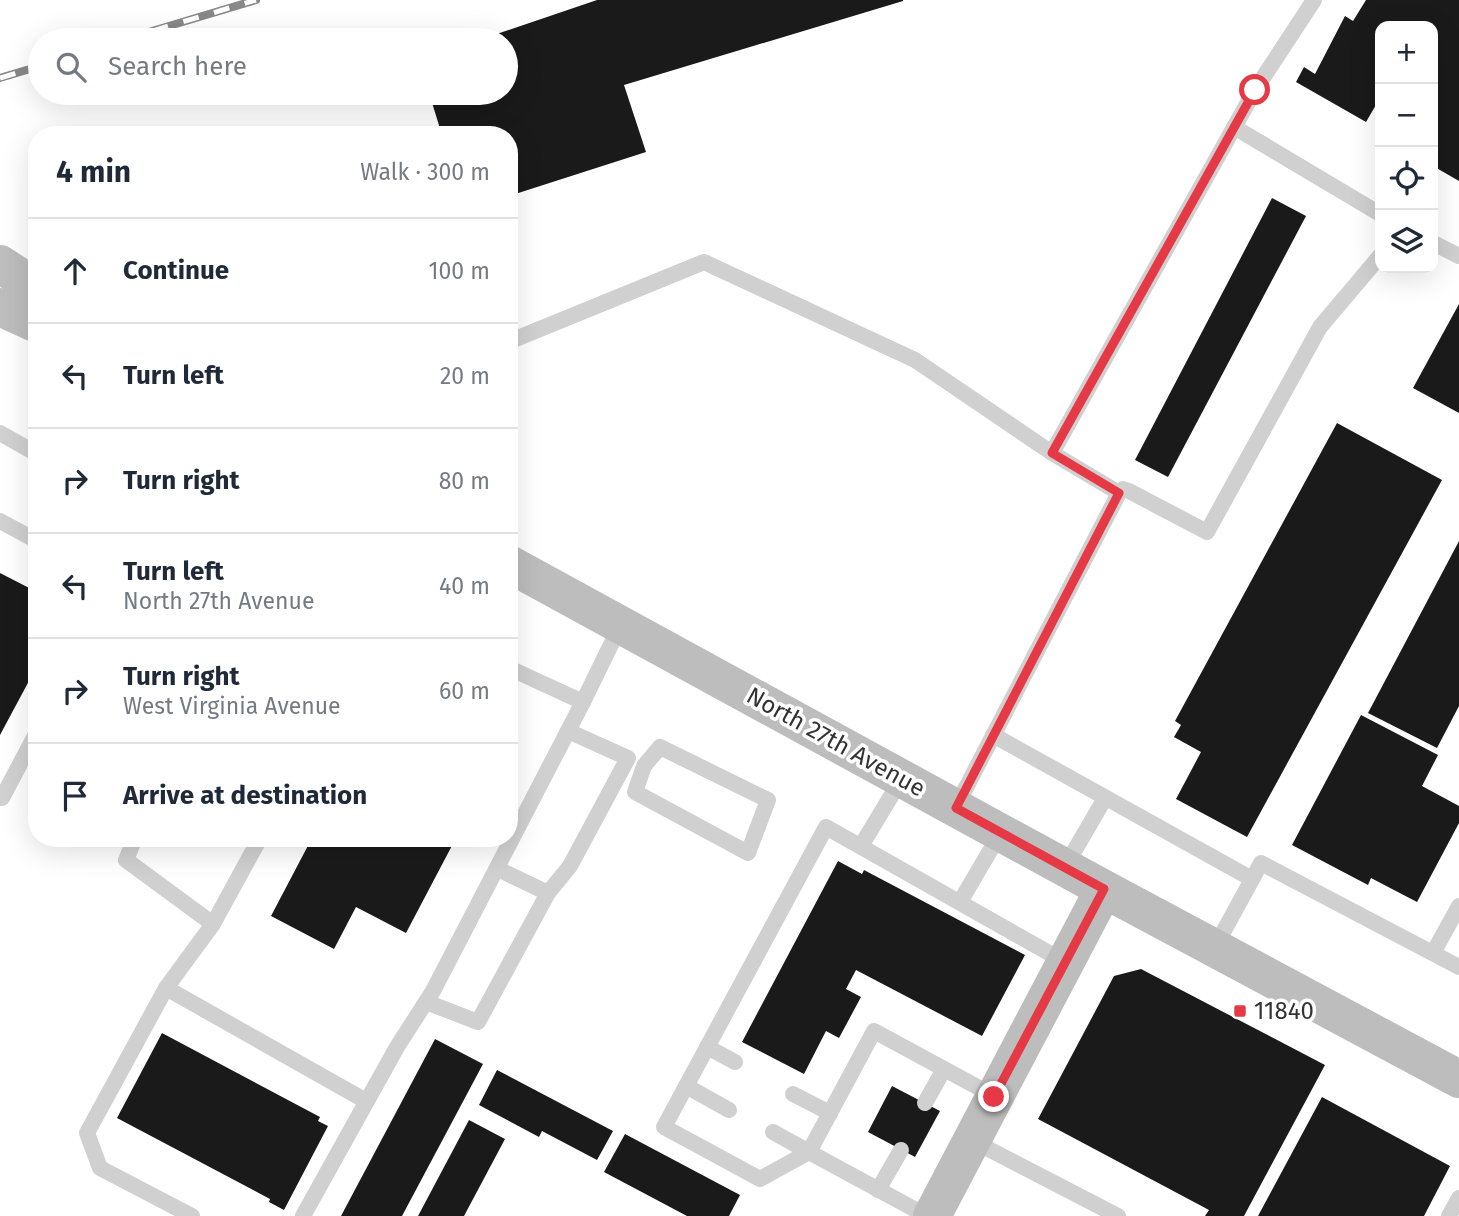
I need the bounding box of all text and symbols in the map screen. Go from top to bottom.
map controls [1375,21,1438,273]
button: + [1375,21,1438,84]
search box [28,28,518,105]
icon: search [52,48,90,86]
text: Search here [108,51,247,82]
route start [1239,74,1270,105]
button: − [1375,84,1438,147]
button: locate [1375,147,1438,210]
text: 4 min [56,154,131,190]
text: Walk · 300 m [360,158,490,186]
button: layers [1375,210,1438,273]
icon: ahead [56,252,94,290]
text: Continue [123,255,229,286]
text: 100 m [429,257,490,285]
icon: left [56,357,94,395]
text: Turn left [123,360,224,391]
text: 20 m [440,362,490,390]
icon: right [56,462,94,500]
text: Turn right [123,465,240,496]
text: 80 m [439,467,490,495]
text: Turn left [123,556,224,587]
icon: left [56,567,94,605]
text: 40 m [439,572,490,600]
text: North 27th Avenue [123,587,314,615]
text: Turn right [123,661,240,692]
icon: right [56,672,94,710]
text: 60 m [439,677,490,705]
street label: North 27th Avenue [742,681,930,803]
text: West Virginia Avenue [123,692,341,720]
icon: arrive [56,777,94,815]
text: Arrive at destination [123,780,367,811]
place label: 11840 [1254,997,1314,1025]
marker: 11840 [1232,1003,1248,1019]
route end [978,1081,1009,1112]

